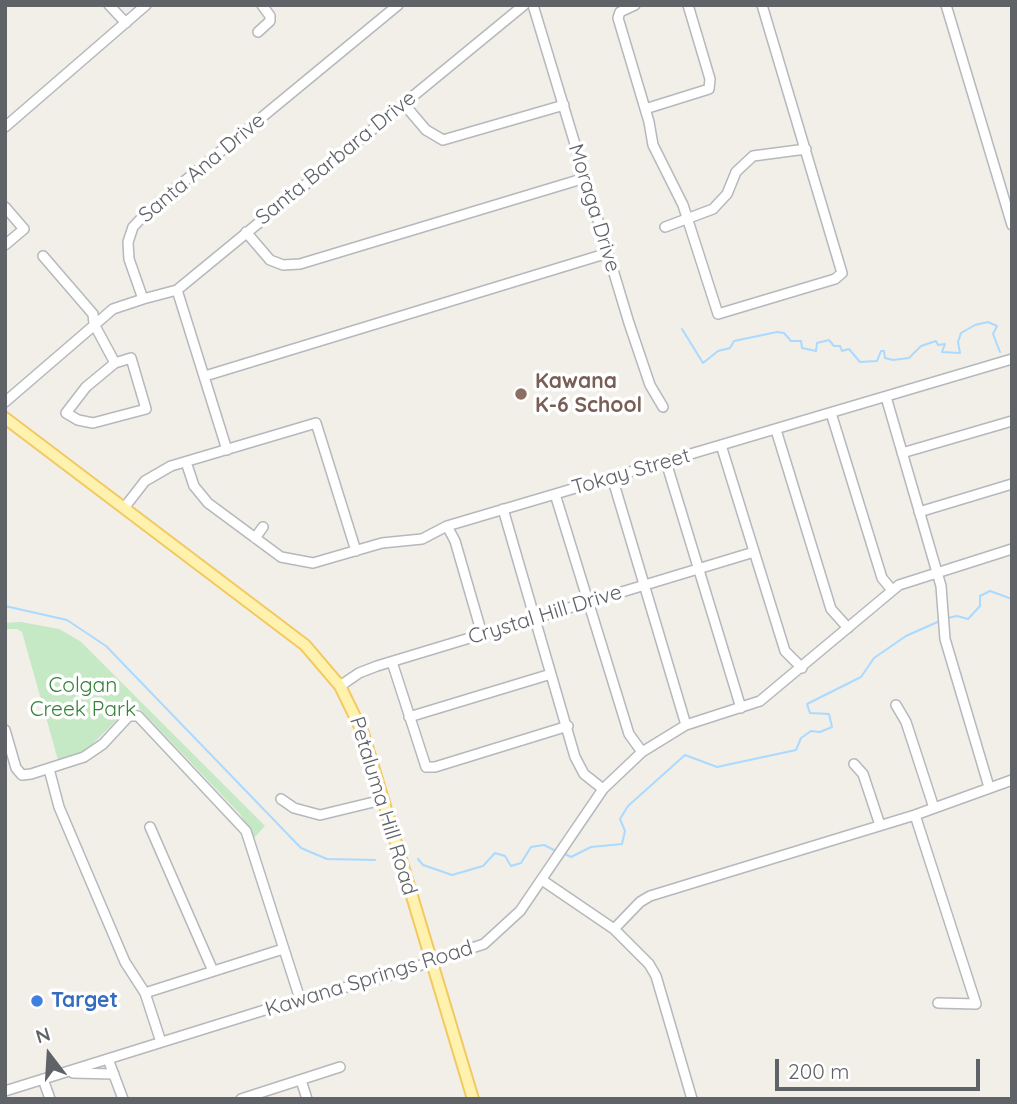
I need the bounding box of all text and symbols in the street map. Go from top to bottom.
street label: Santa Barbara Drive [251,86,421,230]
street label: Santa Ana Drive [134,108,270,228]
street label: Moraga Drive [563,141,625,275]
place label: Kawana K-6 School [535,369,642,419]
marker: Kawana K-6 School [513,386,529,402]
street label: Tokay Street [569,443,693,501]
street label: Crystal Hill Drive [465,580,625,650]
park label: Colgan Creek Park [30,673,136,723]
street label: Petaluma Hill Road [344,714,422,898]
street label: Kawana Springs Road [262,935,476,1023]
place label: Target [51,988,118,1014]
marker: Target [29,993,45,1009]
north arrow [14,1020,84,1090]
text: N [33,1021,53,1048]
scale bar [779,1044,984,1088]
text: 200 m [788,1058,850,1084]

